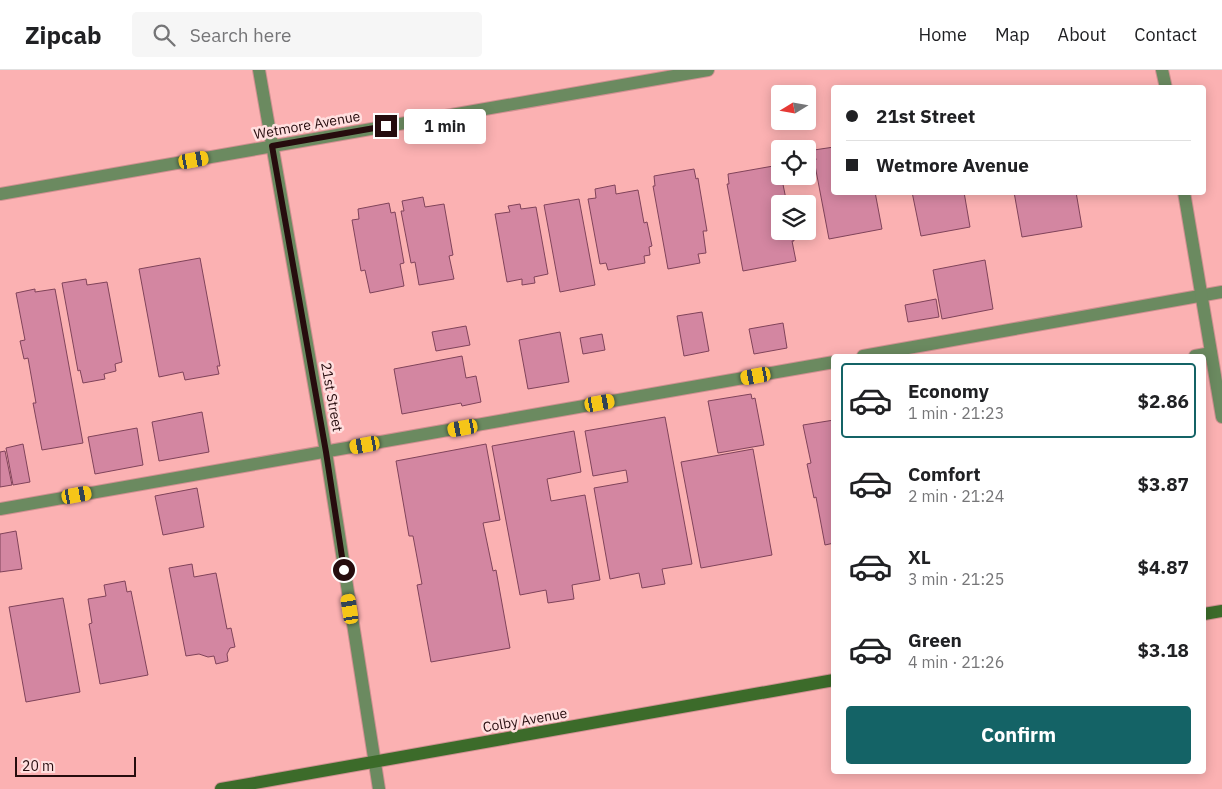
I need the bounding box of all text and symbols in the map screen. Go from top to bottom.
search box [132,12,482,57]
text: Zipcab [25,19,102,51]
icon: search [150,21,178,49]
text: Search here [190,23,292,47]
text: Home [919,23,967,46]
text: Map [995,23,1030,46]
text: About [1058,23,1106,46]
text: Contact [1134,23,1197,46]
north arrow [771,85,816,130]
map controls [771,85,816,240]
text: 21st Street [876,104,975,128]
street label: Wetmore Avenue [252,107,362,143]
callout: 1 min [404,108,486,144]
route end [375,115,397,137]
text: 1 min [424,116,466,136]
button: locate [771,140,816,185]
car [177,150,210,170]
text: Wetmore Avenue [876,153,1029,177]
button: layers [771,195,816,240]
street label: 21st Street [317,361,347,433]
car [739,366,772,386]
icon: car [848,378,893,423]
text: Economy [908,379,989,403]
text: $2.86 [1137,389,1189,413]
car [583,393,616,413]
text: 1 min · 21:23 [908,403,1004,423]
car [446,418,479,438]
car [348,435,381,455]
icon: car [848,461,893,506]
text: Comfort [908,462,981,486]
text: $3.87 [1137,472,1189,496]
car [60,485,93,505]
text: 2 min · 21:24 [908,486,1004,506]
icon: car [848,544,893,589]
text: XL [908,545,931,569]
text: $4.87 [1137,555,1189,579]
route start [333,559,355,581]
text: 3 min · 21:25 [908,569,1004,589]
car [340,593,359,625]
icon: car [848,627,893,672]
text: Green [908,628,962,652]
text: $3.18 [1137,638,1189,662]
text: 4 min · 21:26 [908,652,1004,672]
street label: Colby Avenue [481,704,569,736]
button: Confirm [846,706,1191,764]
scale bar [15,754,136,777]
text: 20 m [22,757,54,775]

